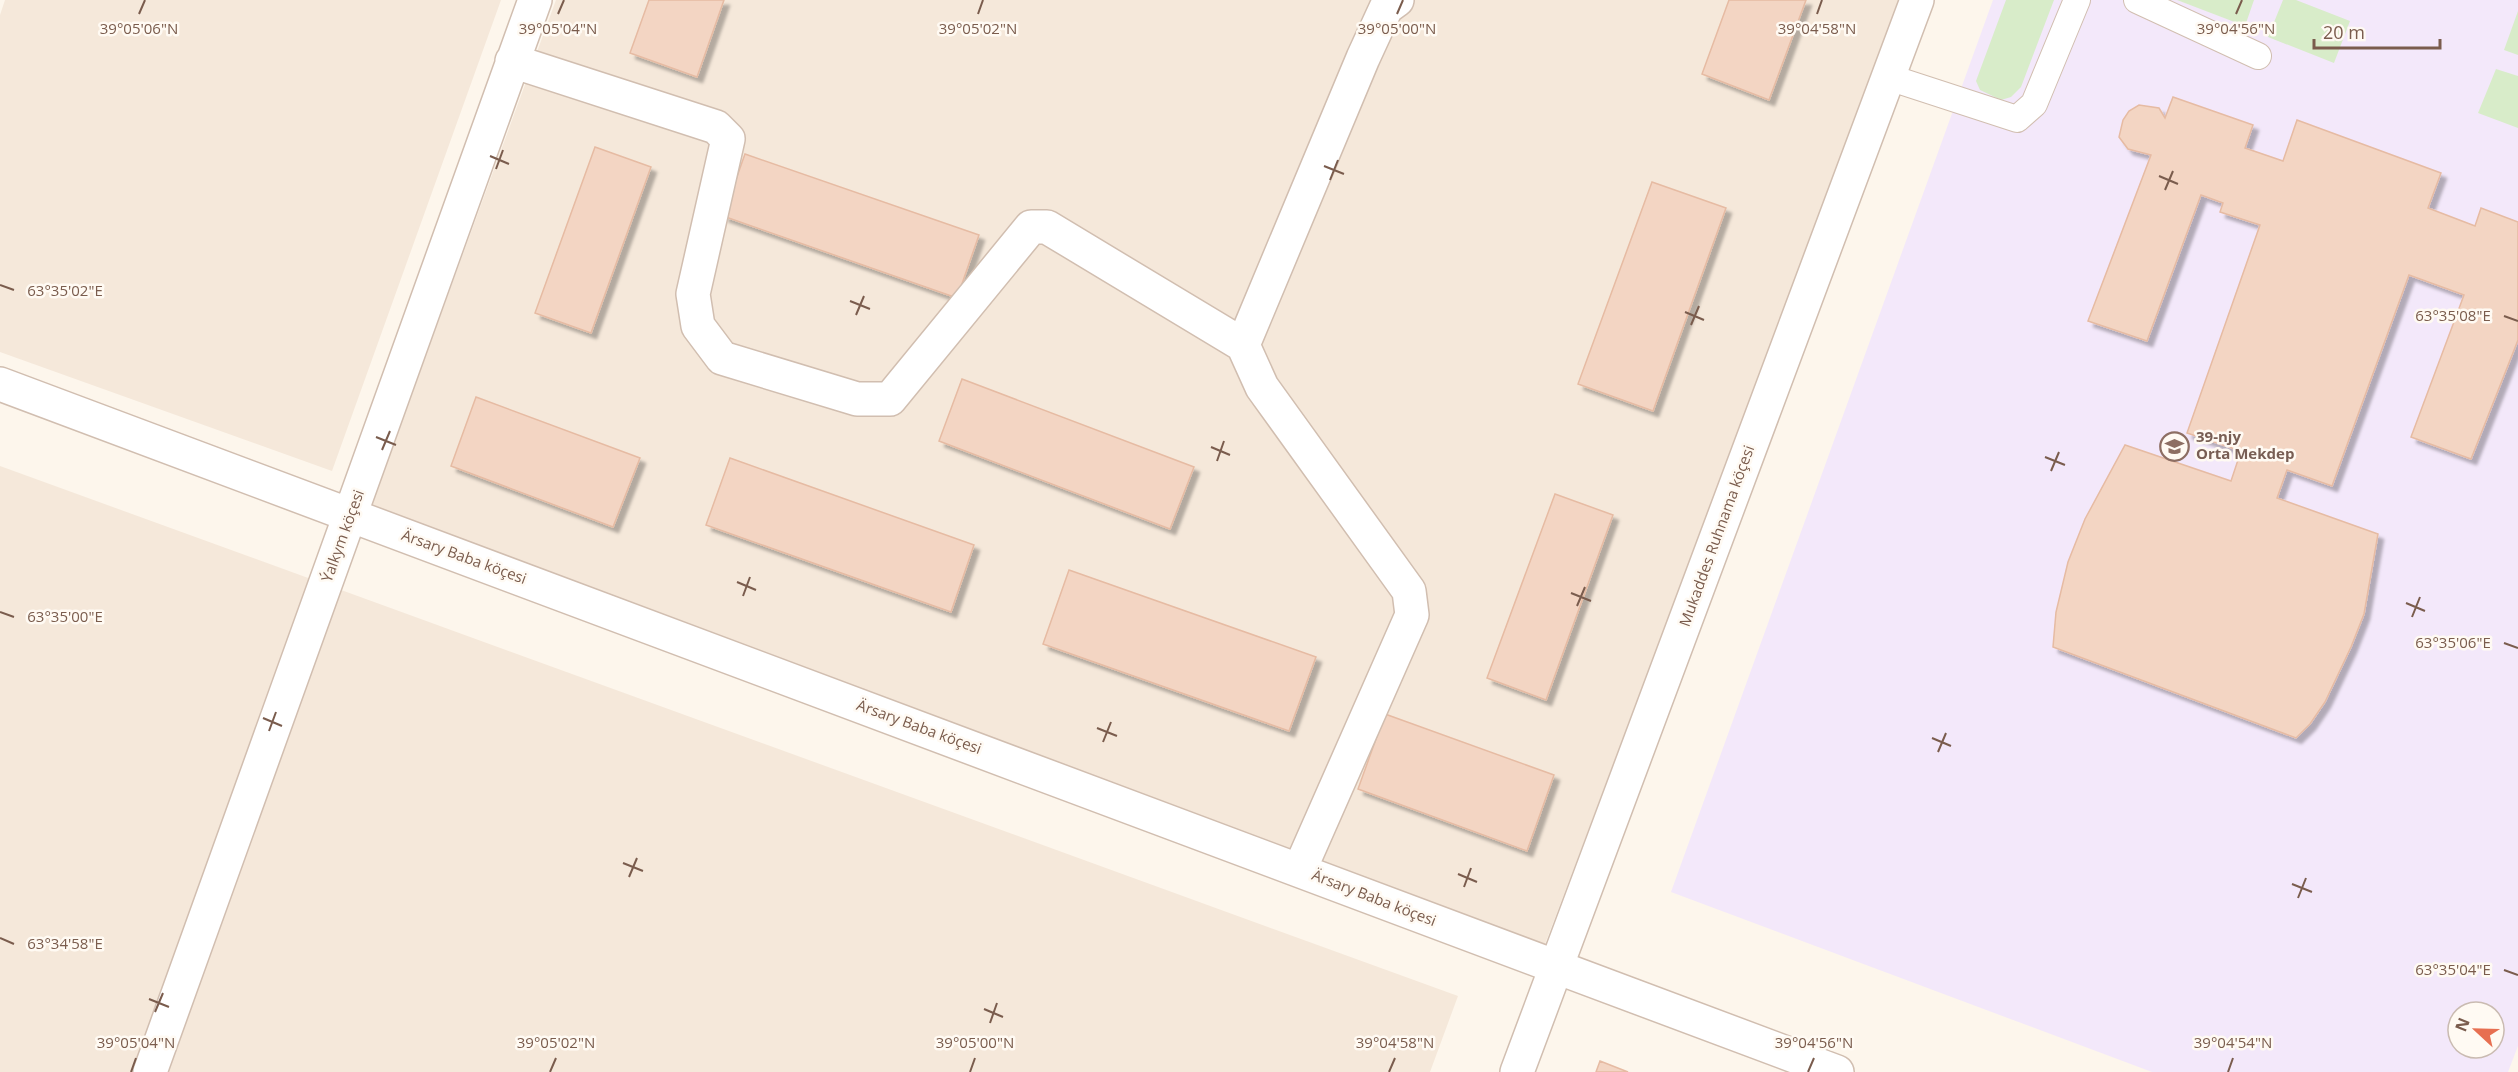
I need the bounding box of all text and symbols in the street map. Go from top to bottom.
scale bar [2314,12,2440,50]
text: 39°05'06"N [100,18,178,38]
text: 39°05'04"N [519,18,597,38]
text: 39°05'02"N [939,18,1017,38]
text: 39°05'00"N [1358,18,1436,38]
text: 39°04'58"N [1778,18,1856,38]
text: 39°04'56"N [2197,18,2275,38]
text: 20 m [2323,20,2365,44]
text: 63°35'02"E [27,280,103,300]
text: 63°35'08"E [2415,305,2491,325]
place label: 39-njy Orta Mekdep [2196,426,2294,463]
school or university icon: 39-njy Orta Mekdep [2159,430,2191,462]
street label: Mukaddes Ruhnama köçesi [1674,442,1758,629]
street label: Ýalkym köçesi [316,487,368,585]
street label: Ärsary Baba köçesi [399,524,530,588]
text: 63°35'00"E [27,606,103,626]
text: 63°35'06"E [2415,632,2491,652]
street label: Ärsary Baba köçesi [854,694,985,758]
street label: Ärsary Baba köçesi [1309,864,1439,930]
text: 63°34'58"E [27,933,103,953]
text: 63°35'04"E [2415,959,2491,979]
north arrow [2446,1000,2506,1060]
text: N [2449,1014,2475,1035]
text: 39°05'04"N [97,1032,175,1052]
text: 39°05'02"N [517,1032,595,1052]
text: 39°05'00"N [936,1032,1014,1052]
text: 39°04'58"N [1356,1032,1434,1052]
text: 39°04'56"N [1775,1032,1853,1052]
text: 39°04'54"N [2194,1032,2272,1052]

